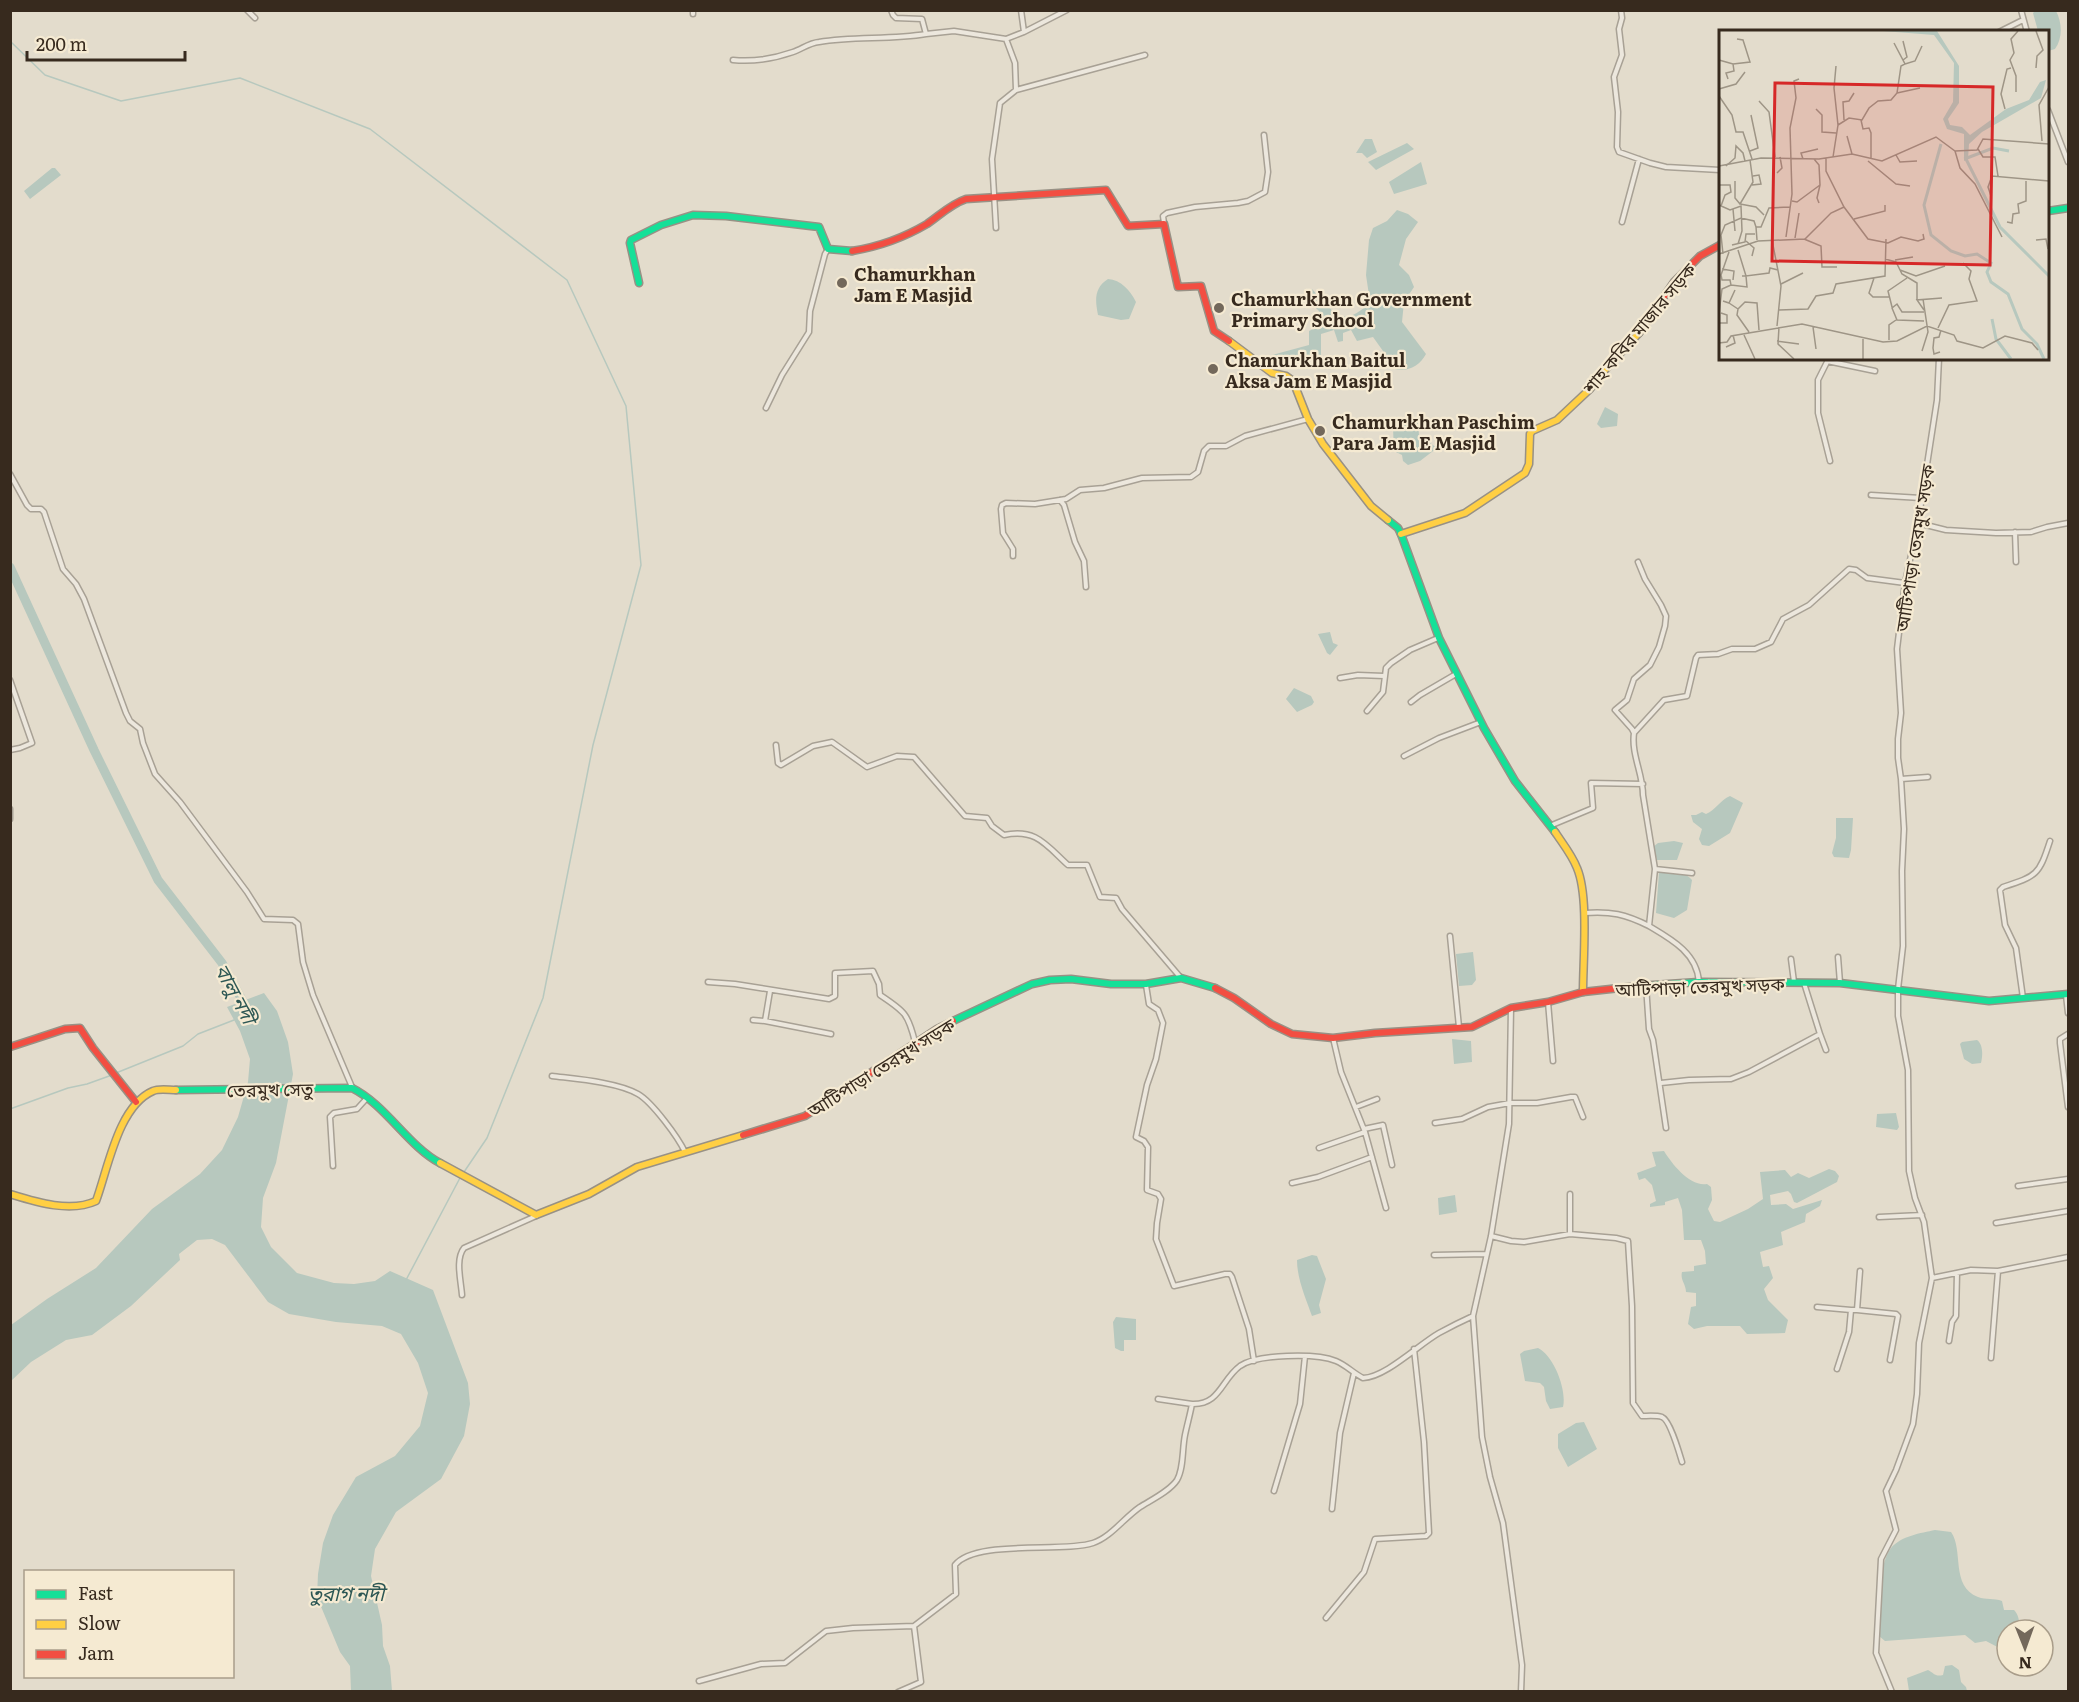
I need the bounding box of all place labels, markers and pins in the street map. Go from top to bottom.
place label: Chamurkhan Jam E Masjid [854,260,976,308]
marker: Chamurkhan Jam E Masjid [835,276,849,290]
place label: Chamurkhan Government Primary School [1231,285,1472,333]
marker: Chamurkhan Government Primary School [1212,301,1226,315]
place label: Chamurkhan Baitul Aksa Jam E Masjid [1225,346,1406,394]
marker: Chamurkhan Baitul Aksa Jam E Masjid [1206,362,1220,376]
place label: Chamurkhan Paschim Para Jam E Masjid [1332,408,1535,456]
marker: Chamurkhan Paschim Para Jam E Masjid [1313,424,1327,438]

